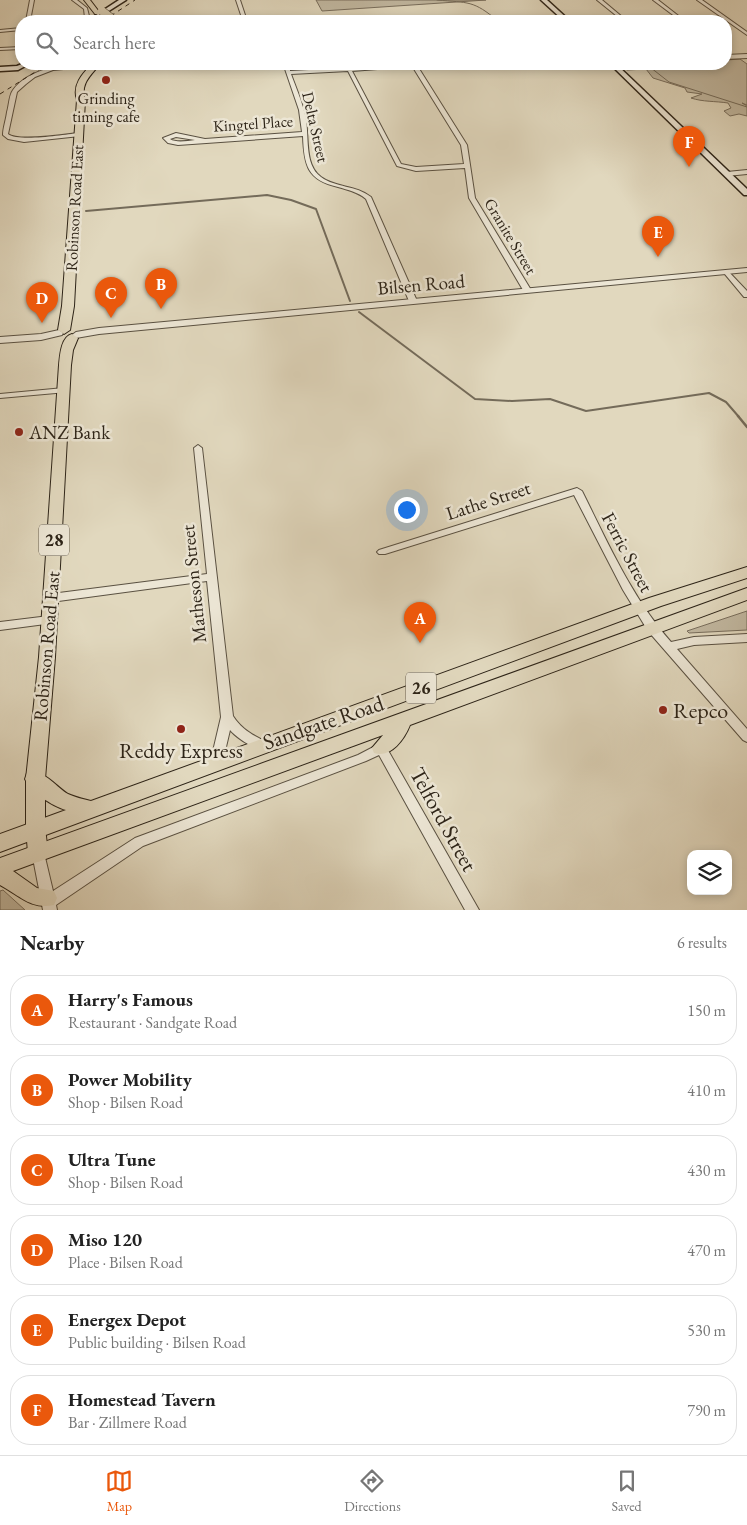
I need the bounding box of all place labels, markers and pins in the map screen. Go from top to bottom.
marker: Grinding timing cafe [100,74,112,86]
place label: Grinding timing cafe [72,88,140,127]
pin: F [673,126,705,167]
pin: E [642,216,674,257]
pin: B [145,268,177,309]
pin: C [95,277,127,318]
pin: D [26,282,58,323]
place label: ANZ Bank [28,420,111,445]
marker: ANZ Bank [13,426,25,438]
pin: A [404,602,436,643]
place label: Repco [673,696,728,725]
marker: Repco [657,704,669,716]
marker: Reddy Express [175,723,187,735]
place label: Reddy Express [119,736,243,765]

